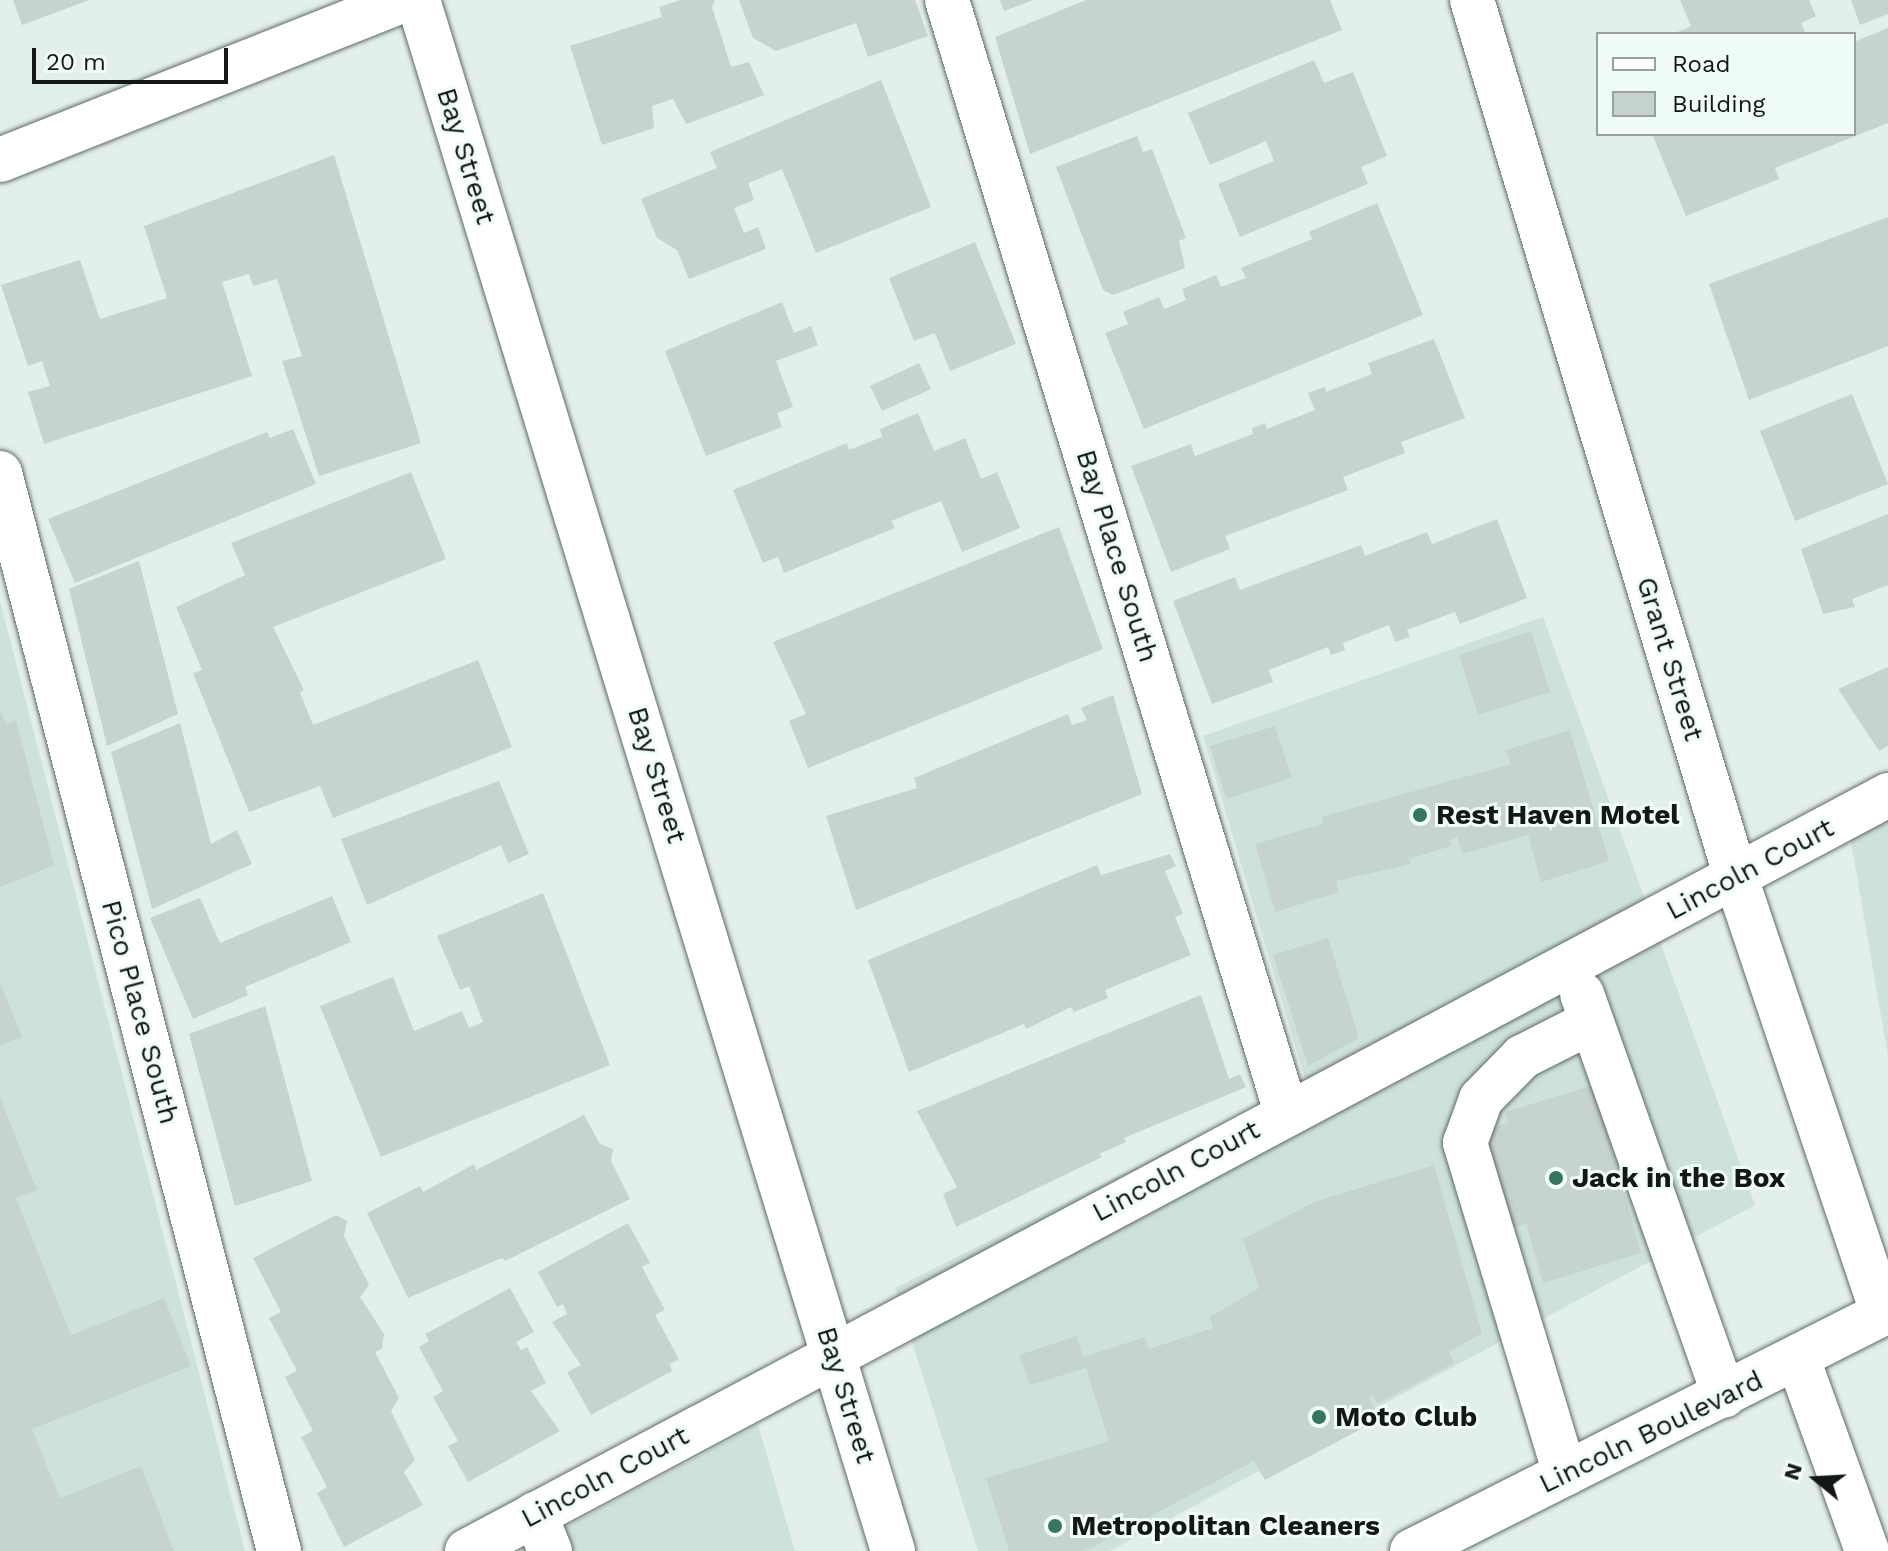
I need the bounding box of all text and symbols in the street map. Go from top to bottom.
scale bar [36,32,232,82]
legend [1596,32,1856,136]
text: 20 m [46,48,106,76]
text: Road [1672,50,1731,78]
street label: Bay Street [429,83,503,229]
text: Building [1672,90,1765,118]
street label: Bay Place South [1069,445,1165,667]
street label: Grant Street [1629,573,1711,745]
street label: Bay Street [620,702,694,848]
place label: Rest Haven Motel [1436,798,1679,832]
marker: Rest Haven Motel [1411,806,1429,824]
street label: Lincoln Court [1660,811,1840,927]
street label: Pico Place South [94,896,186,1128]
street label: Lincoln Court [1086,1113,1266,1229]
place label: Jack in the Box [1572,1161,1786,1195]
marker: Jack in the Box [1547,1169,1565,1187]
street label: Bay Street [809,1322,883,1468]
street label: Lincoln Boulevard [1534,1363,1768,1501]
place label: Moto Club [1335,1400,1477,1434]
marker: Moto Club [1310,1408,1328,1426]
street label: Lincoln Court [515,1419,695,1535]
north arrow [1776,1439,1856,1519]
text: N [1778,1460,1807,1483]
place label: Metropolitan Cleaners [1071,1509,1380,1543]
marker: Metropolitan Cleaners [1046,1517,1064,1535]

